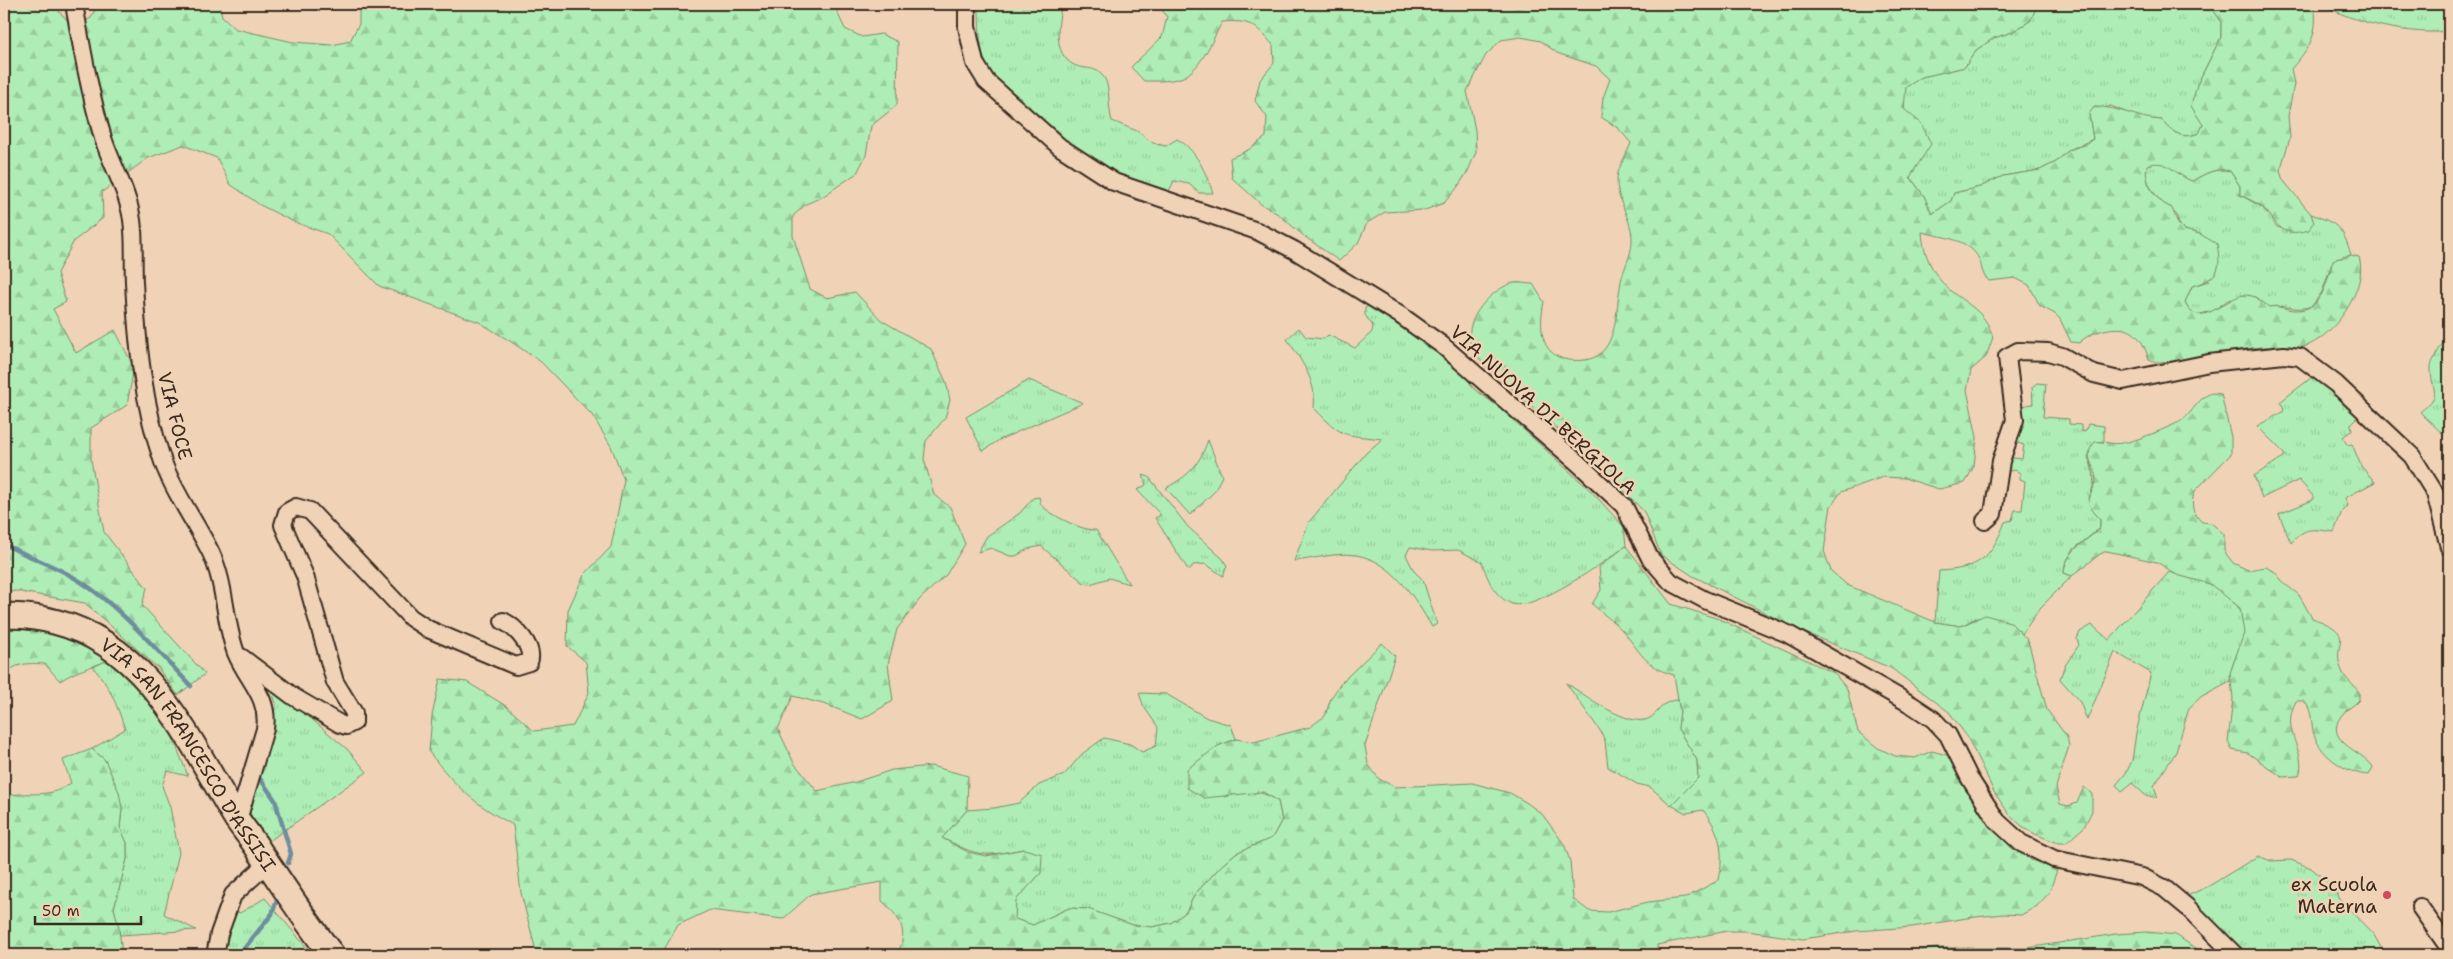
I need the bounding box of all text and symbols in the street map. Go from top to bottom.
street label: VIA NUOVA DI BERGIOLA [1445,320,1641,500]
street label: VIA FOCE [152,369,198,463]
street label: VIA SAN FRANCESCO D'ASSISI [96,632,282,876]
place label: ex Scuola Materna [2291,872,2377,919]
marker: ex Scuola Materna [2381,889,2393,901]
scale bar [35,894,141,926]
text: 50 m [42,901,80,921]

